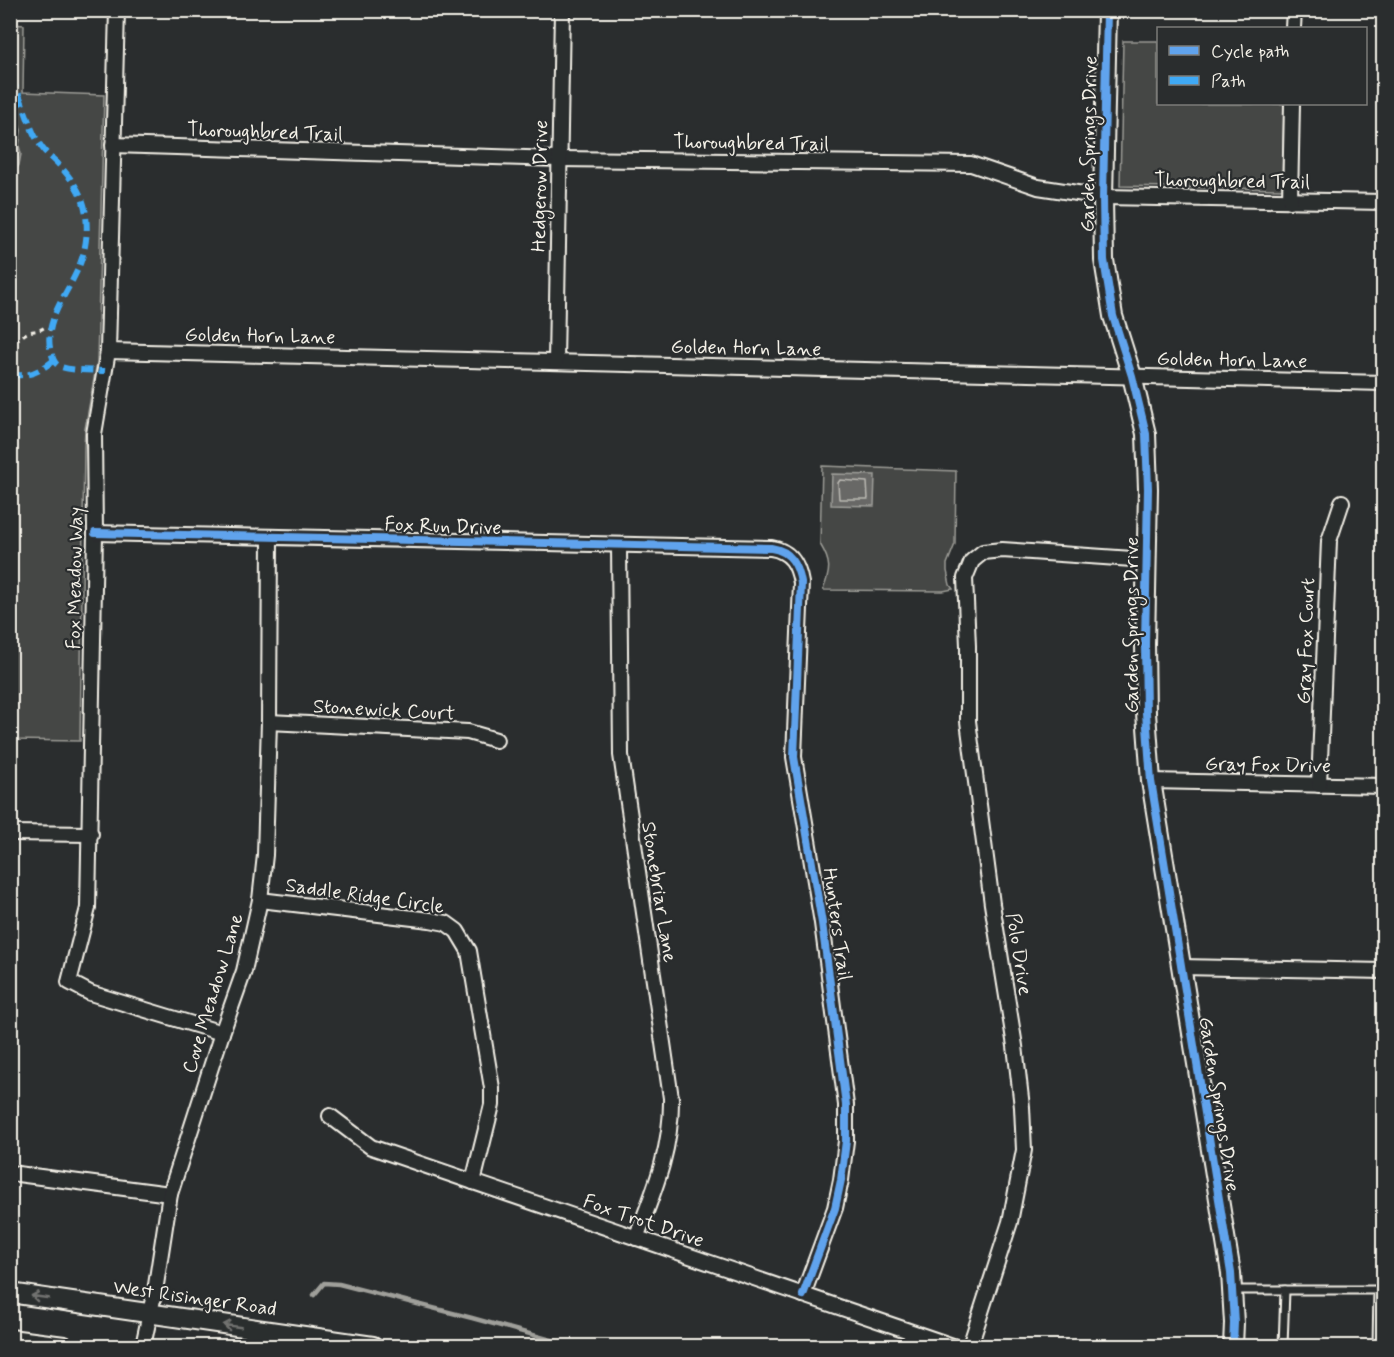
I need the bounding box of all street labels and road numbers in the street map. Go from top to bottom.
street label: Garden Springs Drive [1074,55,1106,233]
street label: Thoroughbred Trail [187,116,343,149]
street label: Hedgerow Drive [526,120,556,252]
street label: Thoroughbred Trail [673,129,829,158]
street label: Thoroughbred Trail [1154,167,1310,196]
street label: Golden Horn Lane [184,322,336,351]
street label: Golden Horn Lane [670,334,822,363]
street label: Golden Horn Lane [1156,346,1308,375]
street label: Fox Meadow Way [61,506,90,650]
street label: Fox Run Drive [384,511,502,542]
street label: Garden Springs Drive [1119,537,1147,713]
street label: Gray Fox Court [1291,577,1322,705]
street label: Stonewick Court [312,693,456,728]
street label: Gray Fox Drive [1205,751,1331,780]
street label: Stonebriar Lane [634,820,683,965]
street label: Hunters Trail [815,866,858,982]
street label: Saddle Ridge Circle [284,872,446,921]
street label: Cove Meadow Lane [176,910,251,1077]
street label: Polo Drive [999,911,1038,998]
street label: Garden Springs Drive [1190,1015,1246,1194]
street label: Fox Trot Drive [579,1188,708,1255]
street label: West Risinger Road [111,1274,278,1323]

